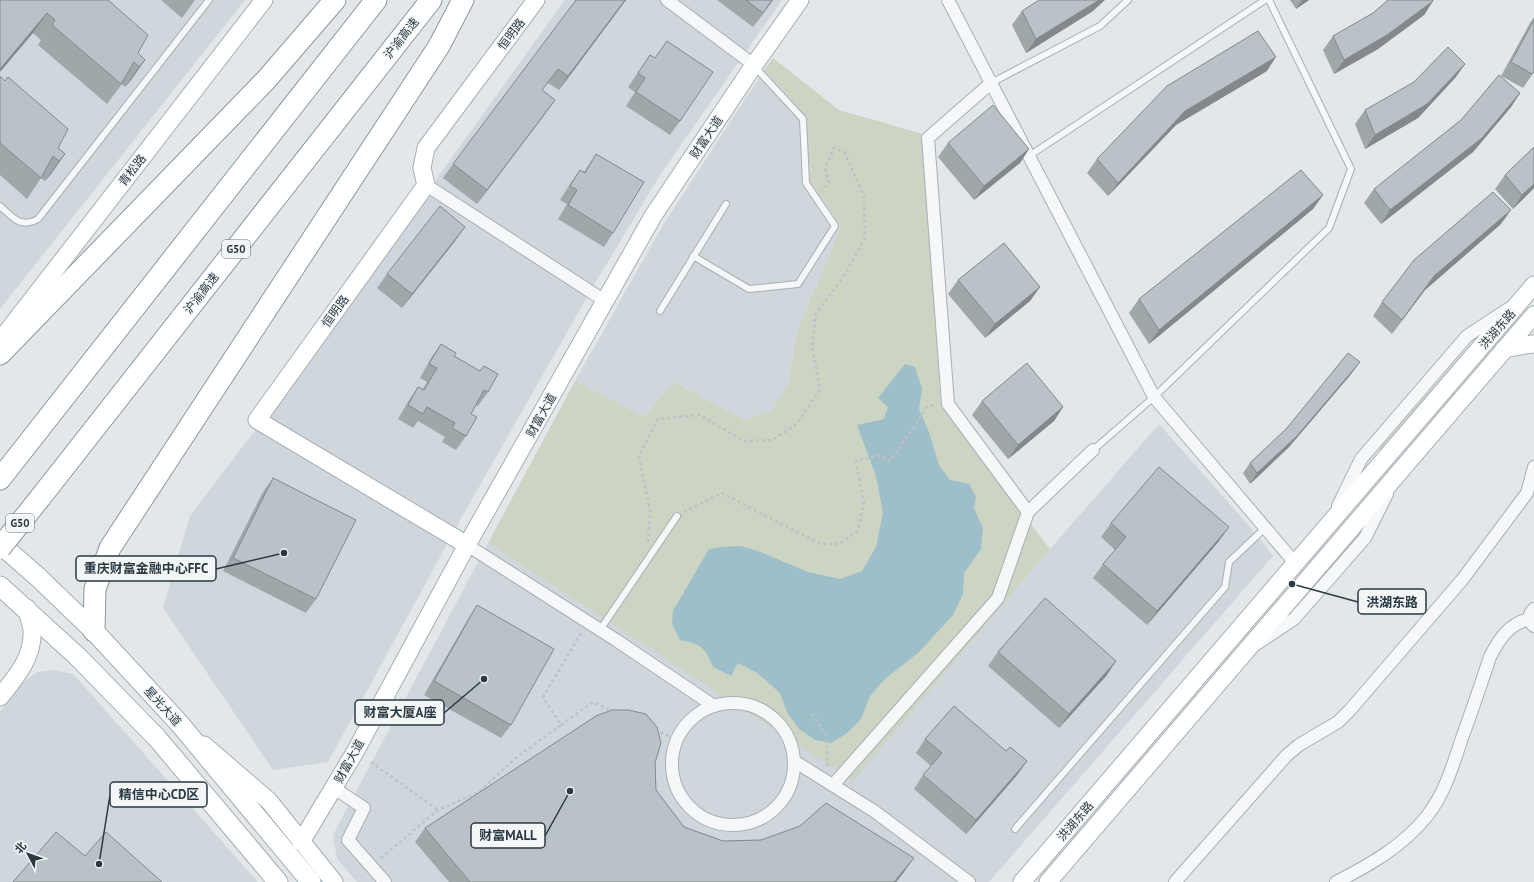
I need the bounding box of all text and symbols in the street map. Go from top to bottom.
street label: 沪渝高速 [380,14,422,62]
street label: 恒明路 [494,15,528,53]
street label: 财富大道 [686,113,726,161]
street label: 青松路 [115,151,149,189]
road number: G50 [222,240,250,258]
street label: 沪渝高速 [180,269,222,317]
street label: 恒明路 [318,292,352,330]
street label: 洪湖东路 [1476,306,1518,352]
street label: 财富大道 [523,390,559,440]
road number: G50 [6,514,34,532]
callout: 重庆财富金融中心FFC [76,556,216,581]
text: 重庆财富金融中心FFC [84,560,208,577]
callout: 洪湖东路 [1358,589,1426,614]
text: 洪湖东路 [1366,594,1418,611]
street label: 星光大道 [141,683,185,729]
callout: 财富大厦A座 [355,700,444,725]
text: 财富大厦A座 [364,704,436,721]
street label: 财富大道 [331,736,367,786]
callout: 精信中心CD区 [110,782,207,807]
text: 精信中心CD区 [119,786,199,803]
street label: 洪湖东路 [1054,798,1096,844]
callout: 财富MALL [471,823,545,848]
text: 财富MALL [479,827,537,844]
north arrow [8,834,48,874]
text: 北 [12,839,29,856]

